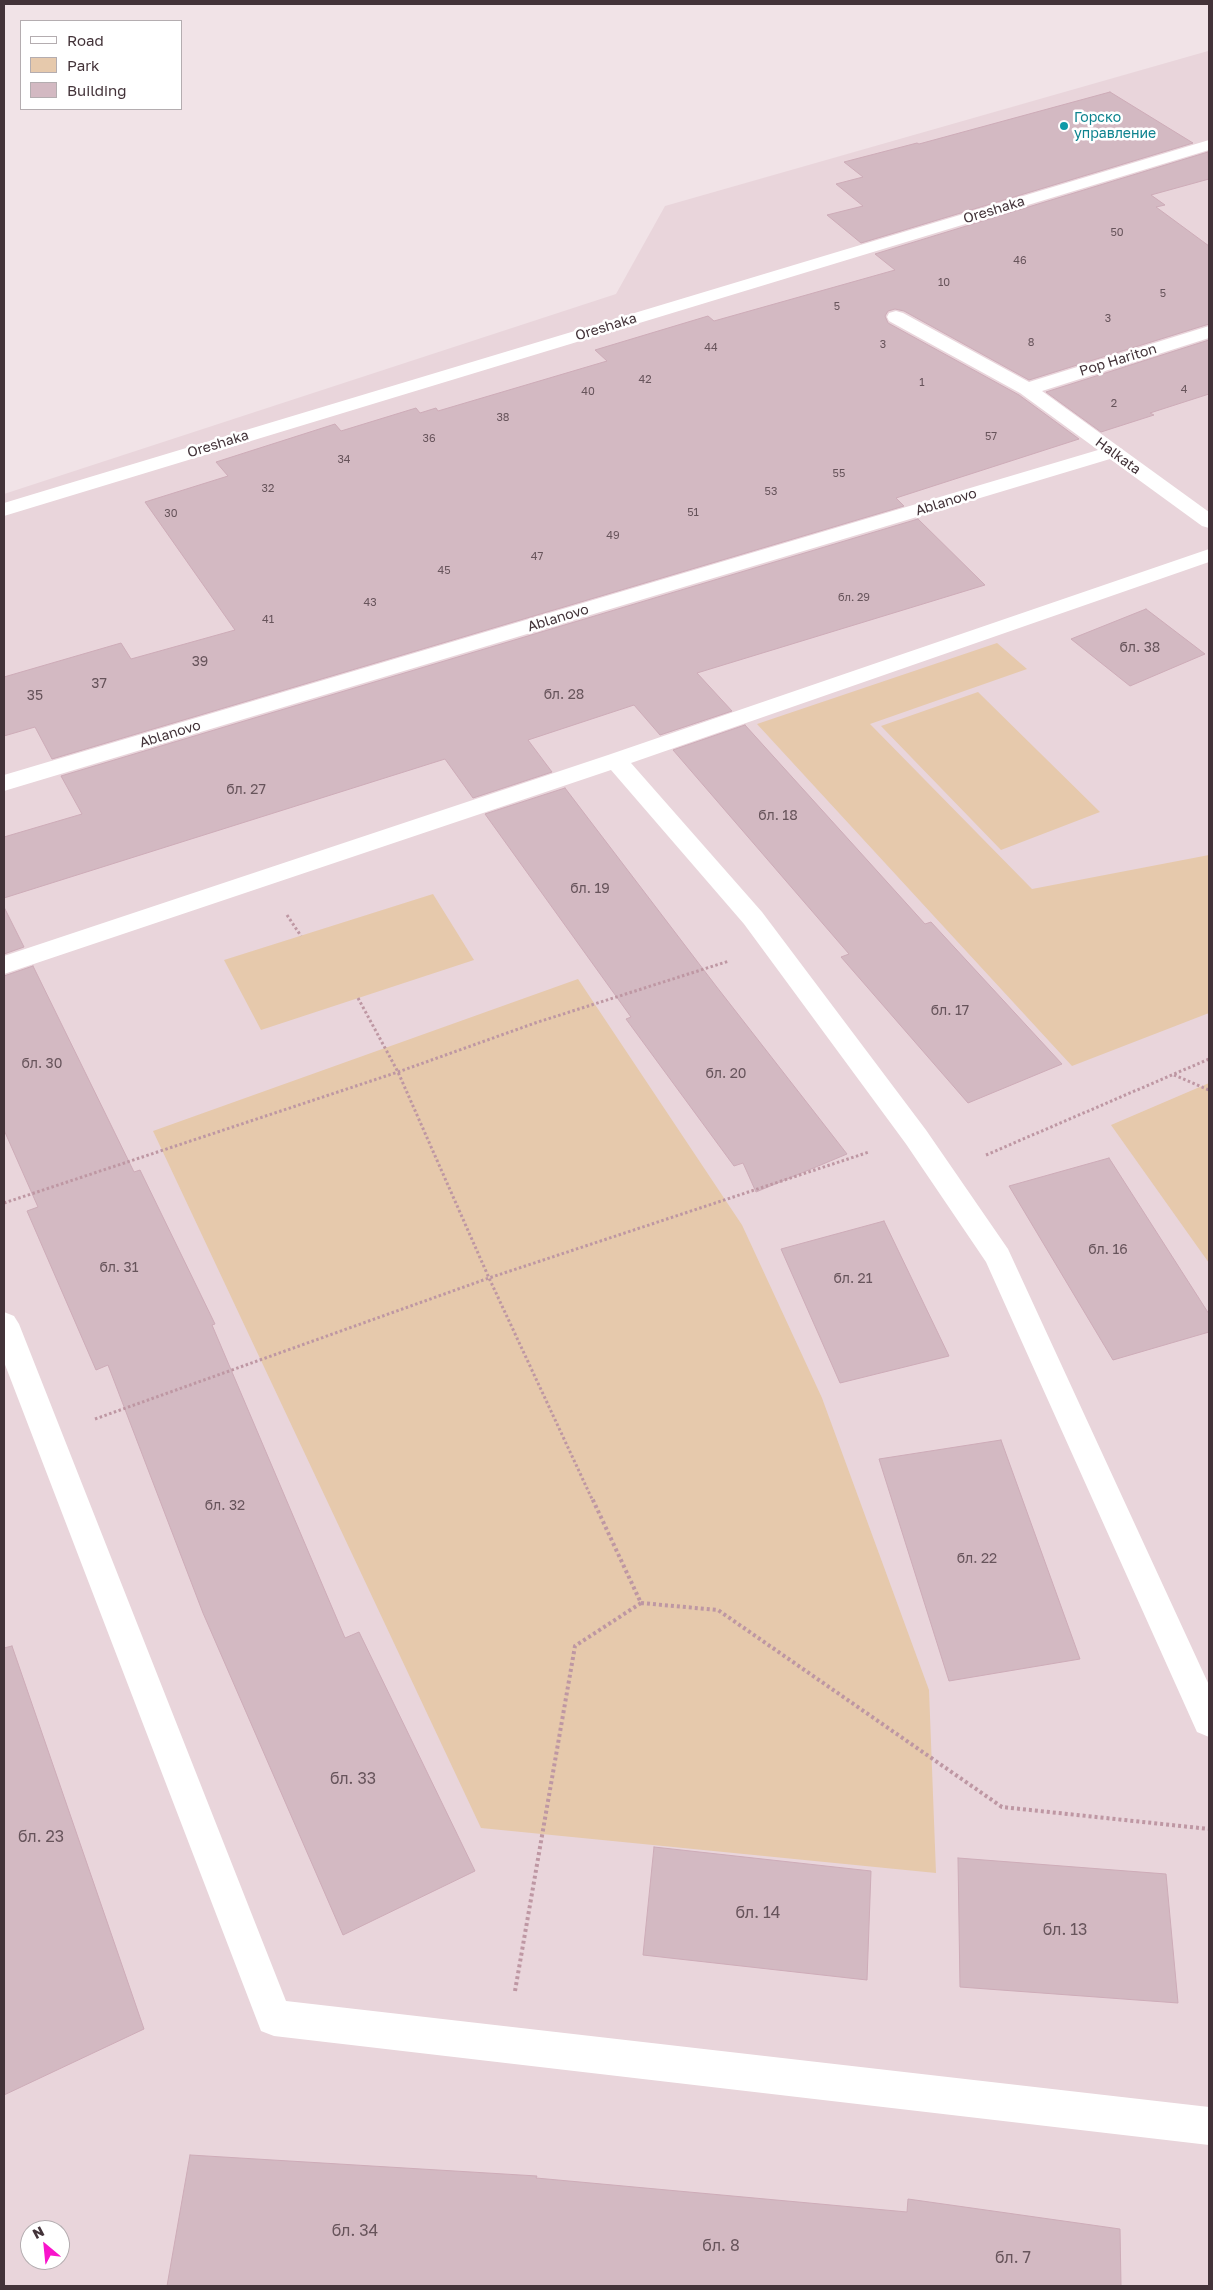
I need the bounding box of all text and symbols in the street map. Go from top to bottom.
legend [20,20,182,110]
text: Road [67,31,104,49]
text: Park [67,56,99,74]
text: Building [67,81,127,99]
place label: Горско управление [1074,110,1156,142]
marker: Горско управление [1058,120,1070,132]
street label: Oreshaka [961,193,1027,227]
house number: 50 [1110,226,1124,240]
house number: 46 [1013,254,1027,268]
house number: 10 [938,276,950,290]
house number: 5 [1160,287,1166,301]
house number: 5 [834,300,840,314]
street label: Oreshaka [573,310,639,344]
house number: 3 [1105,312,1111,326]
house number: 8 [1028,336,1034,350]
house number: 3 [880,338,886,352]
street label: Pop Hariton [1077,340,1159,380]
house number: 44 [704,341,718,355]
house number: 42 [638,373,652,387]
house number: 1 [919,376,925,390]
house number: 4 [1181,383,1187,397]
house number: 40 [581,385,595,399]
house number: 2 [1111,397,1117,411]
house number: 38 [496,411,510,425]
street label: Oreshaka [185,427,251,461]
house number: 57 [985,430,997,444]
house number: 36 [422,432,436,446]
street label: Halkata [1092,434,1144,478]
house number: 34 [337,453,351,467]
house number: 55 [833,467,845,481]
house number: 32 [262,482,274,496]
house number: 53 [765,485,777,499]
street label: Ablanovo [913,485,979,519]
house number: 51 [687,506,699,520]
house number: 30 [164,507,178,521]
house number: 49 [606,529,620,543]
house number: 47 [531,550,543,564]
house number: 45 [437,564,451,578]
house number: бл. 29 [838,591,870,605]
house number: 43 [363,596,377,610]
street label: Ablanovo [525,601,591,635]
house number: 41 [262,613,274,627]
house number: бл. 38 [1120,640,1160,656]
house number: 39 [192,654,208,670]
house number: 37 [91,676,107,692]
house number: бл. 28 [544,687,584,703]
house number: 35 [27,688,43,704]
street label: Ablanovo [137,717,203,751]
house number: бл. 27 [226,782,266,798]
house number: бл. 18 [758,808,798,824]
house number: бл. 19 [570,881,610,897]
house number: бл. 17 [931,1003,969,1019]
house number: бл. 30 [22,1056,62,1072]
house number: бл. 20 [706,1066,746,1082]
house number: бл. 16 [1088,1242,1128,1258]
house number: бл. 31 [99,1260,139,1276]
house number: бл. 21 [834,1271,872,1287]
house number: бл. 32 [205,1498,245,1514]
house number: бл. 22 [957,1551,997,1567]
house number: бл. 33 [330,1769,376,1789]
house number: бл. 23 [18,1827,64,1847]
house number: бл. 14 [735,1903,781,1923]
house number: бл. 13 [1043,1920,1087,1940]
north arrow [20,2220,70,2270]
house number: бл. 34 [332,2221,378,2241]
text: N [29,2222,47,2242]
house number: бл. 8 [702,2236,740,2256]
house number: бл. 7 [995,2248,1031,2268]

